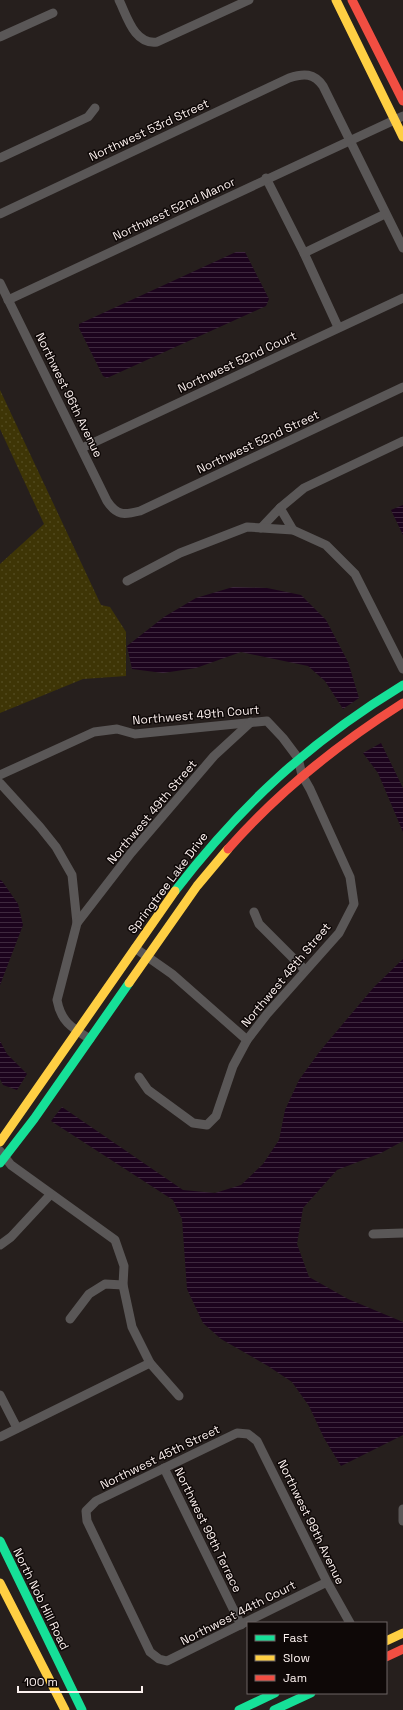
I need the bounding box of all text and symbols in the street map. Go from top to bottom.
street label: Northwest 53rd Street [87,95,211,165]
street label: Northwest 52nd Manor [110,173,238,244]
street label: Northwest 52nd Court [175,327,299,397]
street label: Northwest 96th Avenue [32,330,106,460]
street label: Northwest 52nd Street [194,407,322,477]
street label: Northwest 49th Court [132,701,260,729]
street label: Northwest 49th Street [104,756,200,868]
street label: Springtree Lake Drive [125,829,211,937]
street label: Northwest 48th Street [238,919,334,1031]
street label: Northwest 45th Street [97,1421,223,1493]
street label: Northwest 99th Avenue [274,1457,348,1587]
street label: Northwest 99th Terrace [171,1465,245,1595]
street label: North Nob Hill Road [9,1545,73,1653]
street label: Northwest 44th Court [178,1577,298,1649]
legend [247,1622,387,1694]
text: Fast [283,1630,308,1646]
text: Slow [283,1650,310,1666]
scale bar [18,1668,142,1694]
text: Jam [283,1670,307,1686]
text: 100 m [24,1674,58,1690]

